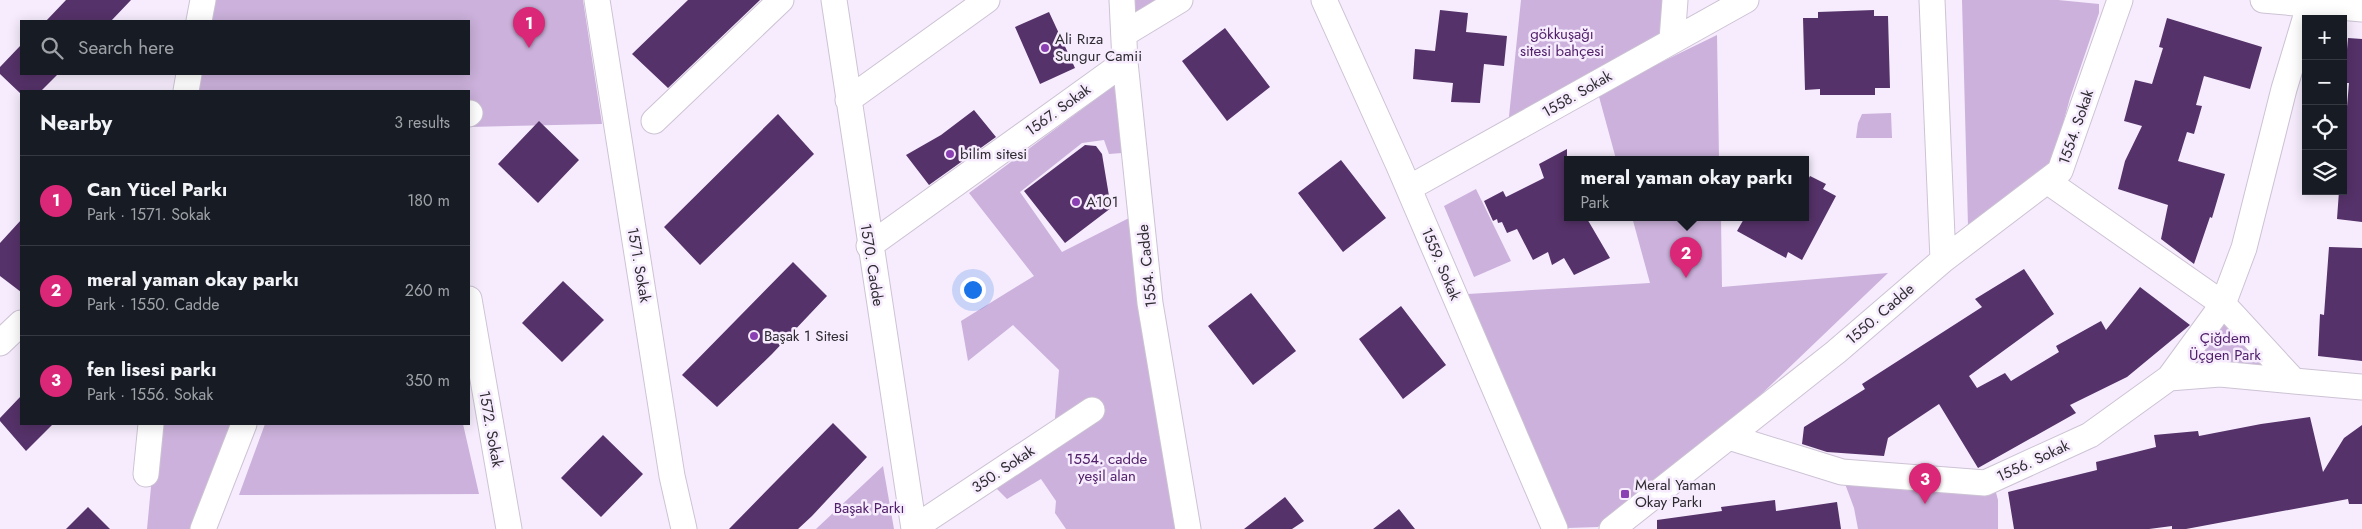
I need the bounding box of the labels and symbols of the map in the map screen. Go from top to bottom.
pin: 1 [513,7,545,48]
park label: gökkuşağı sitesi bahçesi [1520,23,1604,62]
place label: Ali Rıza Sungur Camii [1055,28,1142,67]
marker: Ali Rıza Sungur Camii [1039,42,1051,54]
street label: 1558. Sokak [1538,65,1616,123]
street label: 1567. Sokak [1021,79,1096,141]
street label: 1554. Sokak [2053,86,2099,168]
place label: bilim sitesi [960,143,1027,165]
marker: bilim sitesi [944,148,956,160]
place label: A101 [1086,191,1118,213]
marker: A101 [1070,196,1082,208]
street label: 1570. Cadde [855,222,889,308]
street label: 1554. Cadde [1132,223,1162,309]
street label: 1559. Sokak [1416,224,1466,304]
street label: 1571. Sokak [622,226,656,305]
pin: 2 [1670,237,1702,278]
your location [960,277,986,303]
street label: 1550. Cadde [1841,278,1919,350]
place label: Başak 1 Sitesi [764,325,849,347]
park label: Çiğdem Üçgen Park [2189,327,2261,366]
marker: Başak 1 Sitesi [748,330,760,342]
street label: 1572. Sokak [473,389,509,469]
street label: 1556. Sokak [1993,434,2073,487]
street label: 350. Sokak [967,440,1039,498]
park label: 1554. cadde yeşil alan [1067,448,1148,487]
pin: 3 [1909,463,1941,504]
place label: Meral Yaman Okay Parkı [1635,474,1716,513]
marker: Meral Yaman Okay Parkı [1619,488,1631,500]
park label: Başak Parkı [834,497,904,519]

